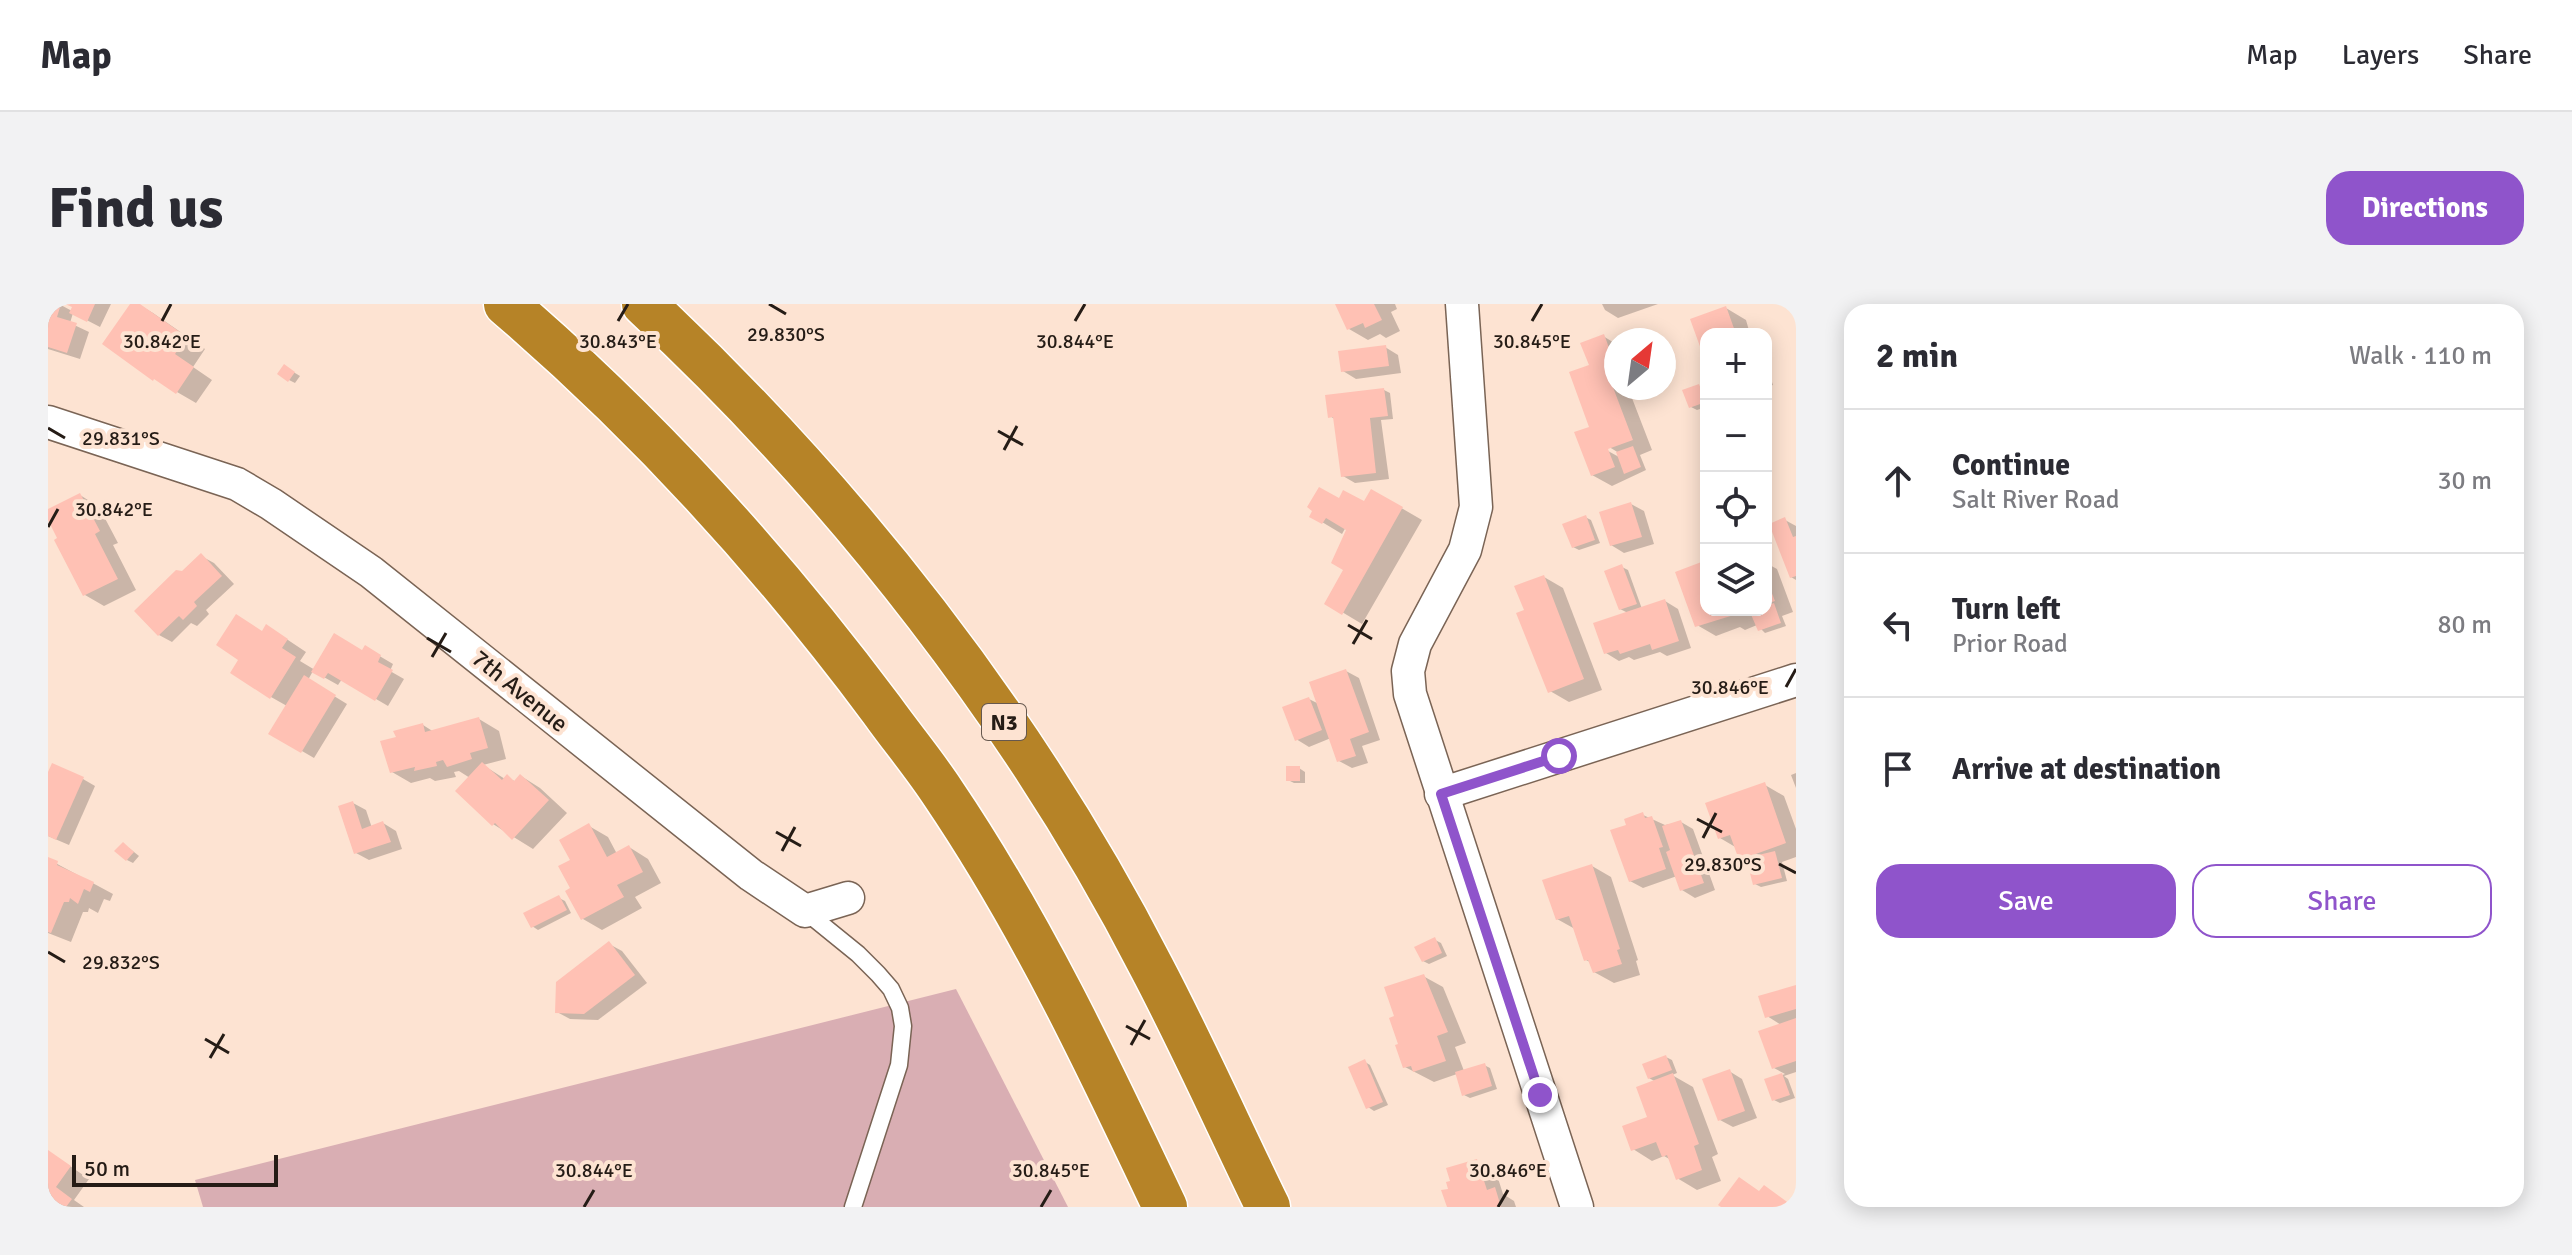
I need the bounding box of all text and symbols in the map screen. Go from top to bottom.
text: Map [40,32,112,79]
text: Map [2246,38,2298,72]
text: Layers [2342,38,2419,72]
text: Share [2463,38,2532,72]
button: Directions [2326,171,2524,245]
text: Find us [48,174,223,243]
text: 29.830°S [747,322,825,347]
north arrow [1604,328,1676,400]
map controls [1700,328,1772,616]
button: + [1700,328,1772,400]
text: 30.842°E [123,329,201,354]
text: 30.843°E [579,329,657,354]
text: 30.844°E [1036,329,1114,354]
text: 30.845°E [1493,329,1571,354]
text: 2 min [1876,335,1958,377]
text: Walk · 110 m [2349,340,2492,372]
button: − [1700,400,1772,472]
text: 29.831°S [82,426,160,451]
text: Continue [1952,447,2070,484]
icon: ahead [1876,459,1920,503]
text: 30 m [2437,465,2492,497]
button: locate [1700,472,1772,544]
text: Salt River Road [1952,484,2120,516]
text: 30.842°E [75,497,153,522]
button: layers [1700,544,1772,616]
text: Turn left [1952,591,2061,628]
icon: left [1876,603,1920,647]
text: 80 m [2437,609,2492,641]
text: Prior Road [1952,628,2068,660]
street label: 7th Avenue [466,643,574,739]
text: 30.846°E [1691,675,1769,700]
road number: N3 [982,704,1026,740]
route start [1541,738,1577,774]
icon: arrive [1876,747,1920,791]
text: Arrive at destination [1952,751,2221,788]
text: 29.830°S [1684,852,1762,877]
button: Save [1876,864,2176,938]
button: Share [2192,864,2492,938]
text: 29.832°S [82,950,160,975]
route end [1522,1077,1558,1113]
scale bar [72,1151,278,1187]
text: 50 m [84,1155,130,1182]
text: 30.844°E [555,1158,633,1183]
text: 30.845°E [1012,1158,1090,1183]
text: 30.846°E [1469,1158,1547,1183]

